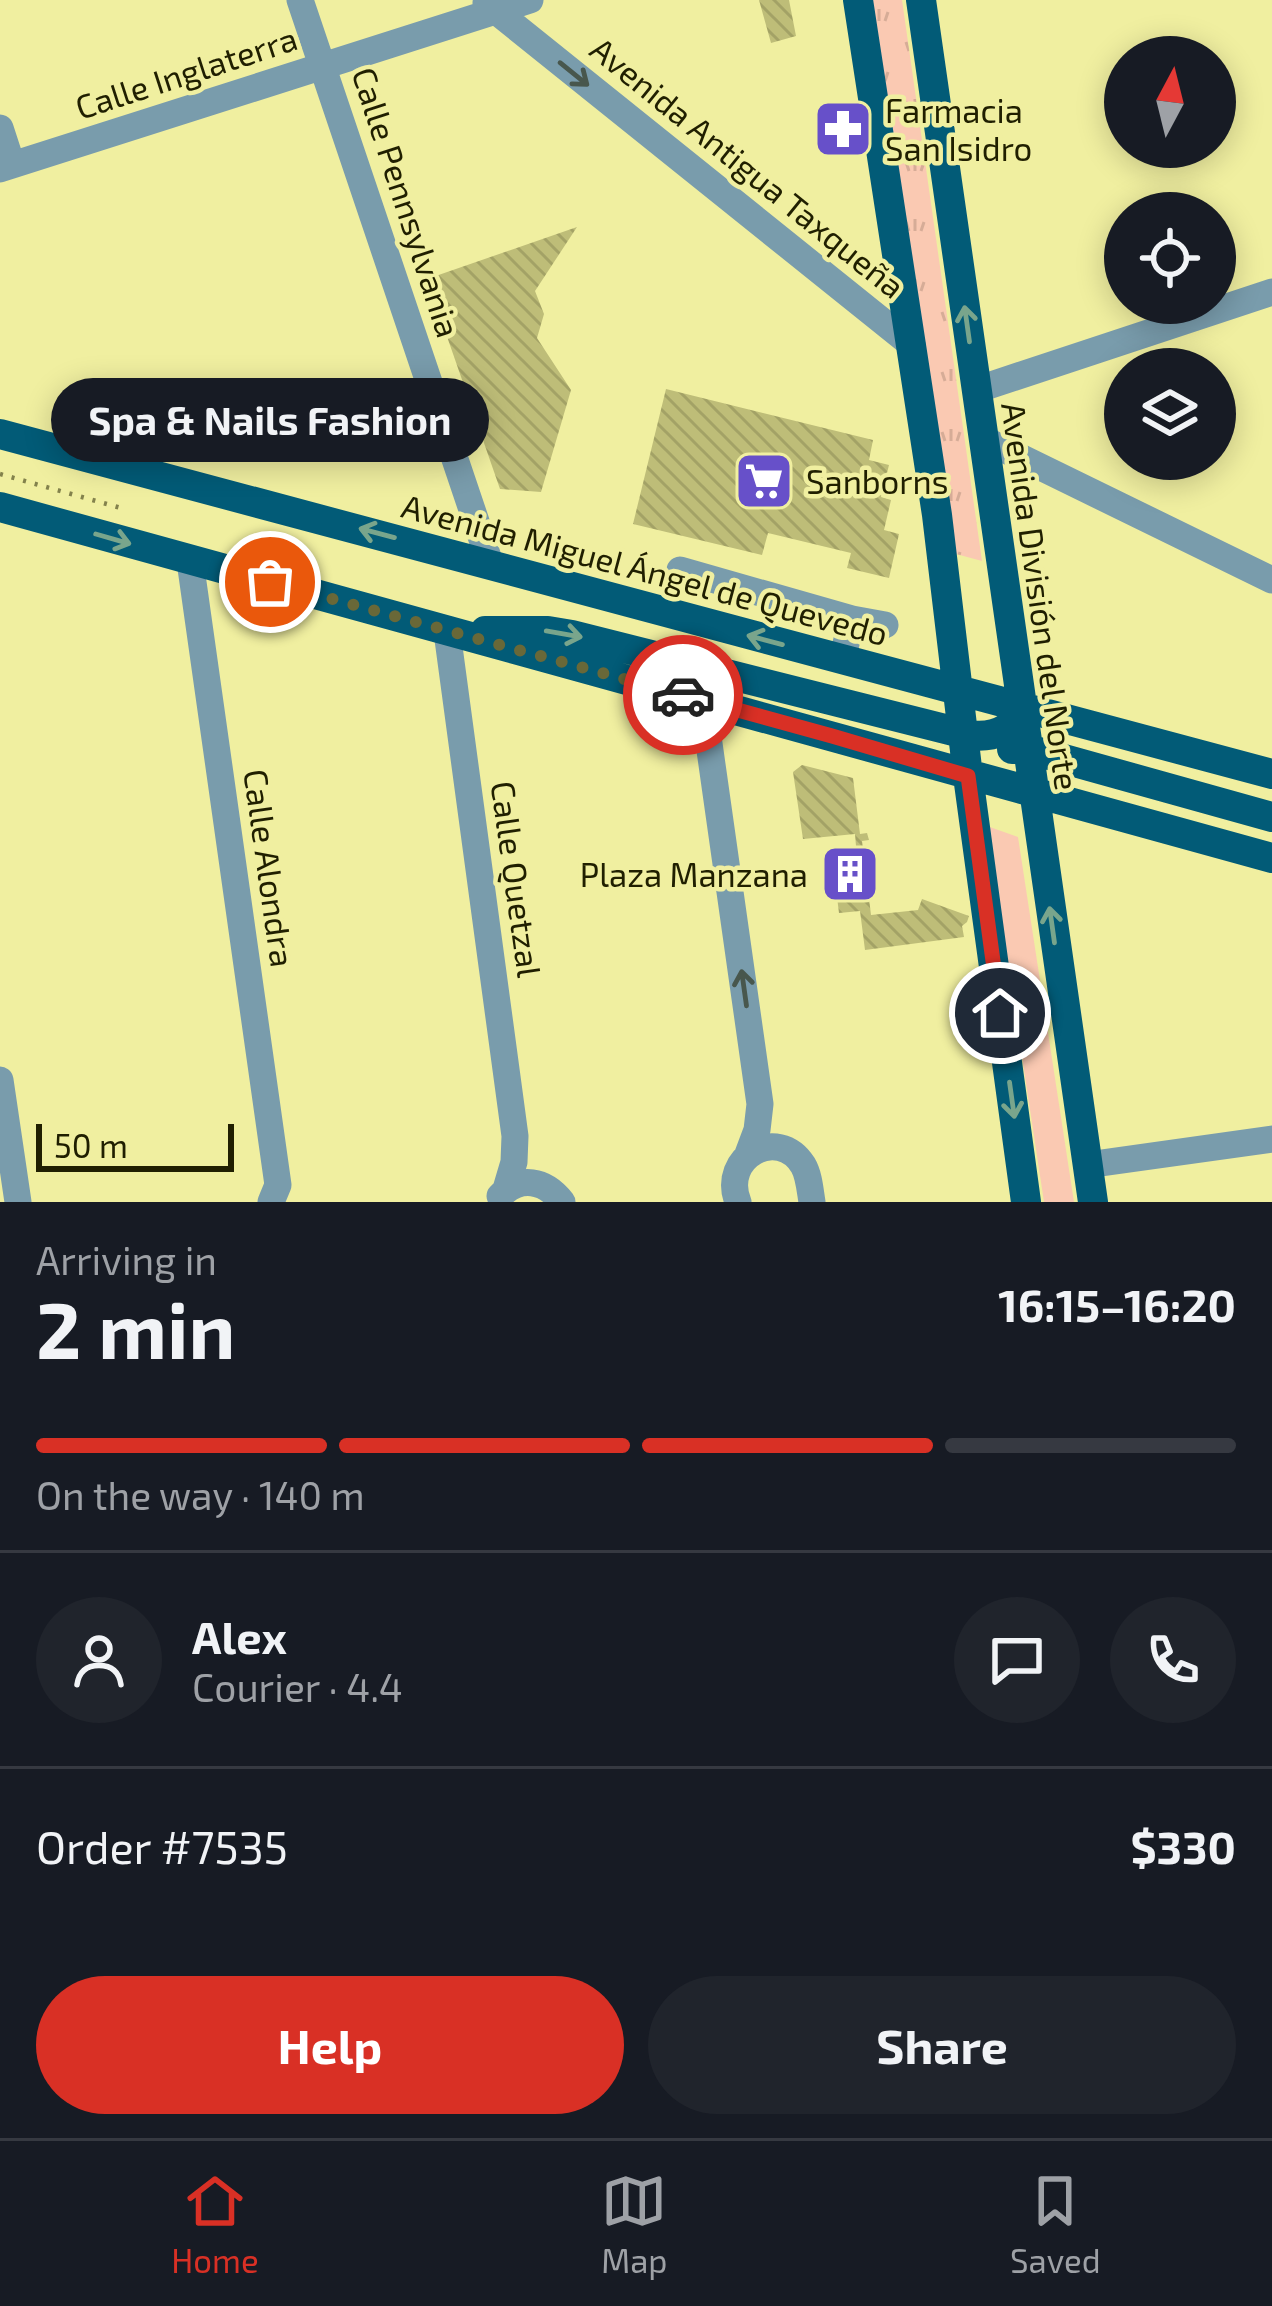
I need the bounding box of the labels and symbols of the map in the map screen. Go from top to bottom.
street label: Calle Inglaterra [70,17,302,127]
street label: Avenida Antigua Taxqueña [583,28,913,306]
north arrow [1104,36,1236,168]
one-way arrow [557,60,589,87]
street label: Calle Pennsylvania [345,62,469,342]
place label: Farmacia San Isidro [885,90,1032,168]
pharmacy icon: Farmacia San Isidro [812,98,874,160]
one-way arrow [955,305,978,344]
callout: Spa & Nails Fashion [51,378,489,462]
street label: Avenida División del Norte [994,400,1088,792]
supermarket icon: Sanborns [733,450,795,512]
place label: Sanborns [806,461,949,501]
street label: Avenida Miguel Ángel de Quevedo [398,485,892,653]
one-way arrow [358,521,396,543]
one-way arrow [93,529,131,551]
pin [219,531,321,633]
one-way arrow [543,624,582,647]
one-way arrow [747,627,785,649]
courier [623,635,743,755]
street label: Calle Alondra [236,767,304,969]
street label: Calle Quetzal [483,778,551,980]
building icon: Plaza Manzana [819,843,881,905]
place label: Plaza Manzana [580,854,808,894]
one-way arrow [1040,906,1063,945]
pin [949,962,1051,1064]
one-way arrow [732,970,755,1009]
one-way arrow [1001,1080,1024,1119]
scale bar [36,1118,234,1171]

